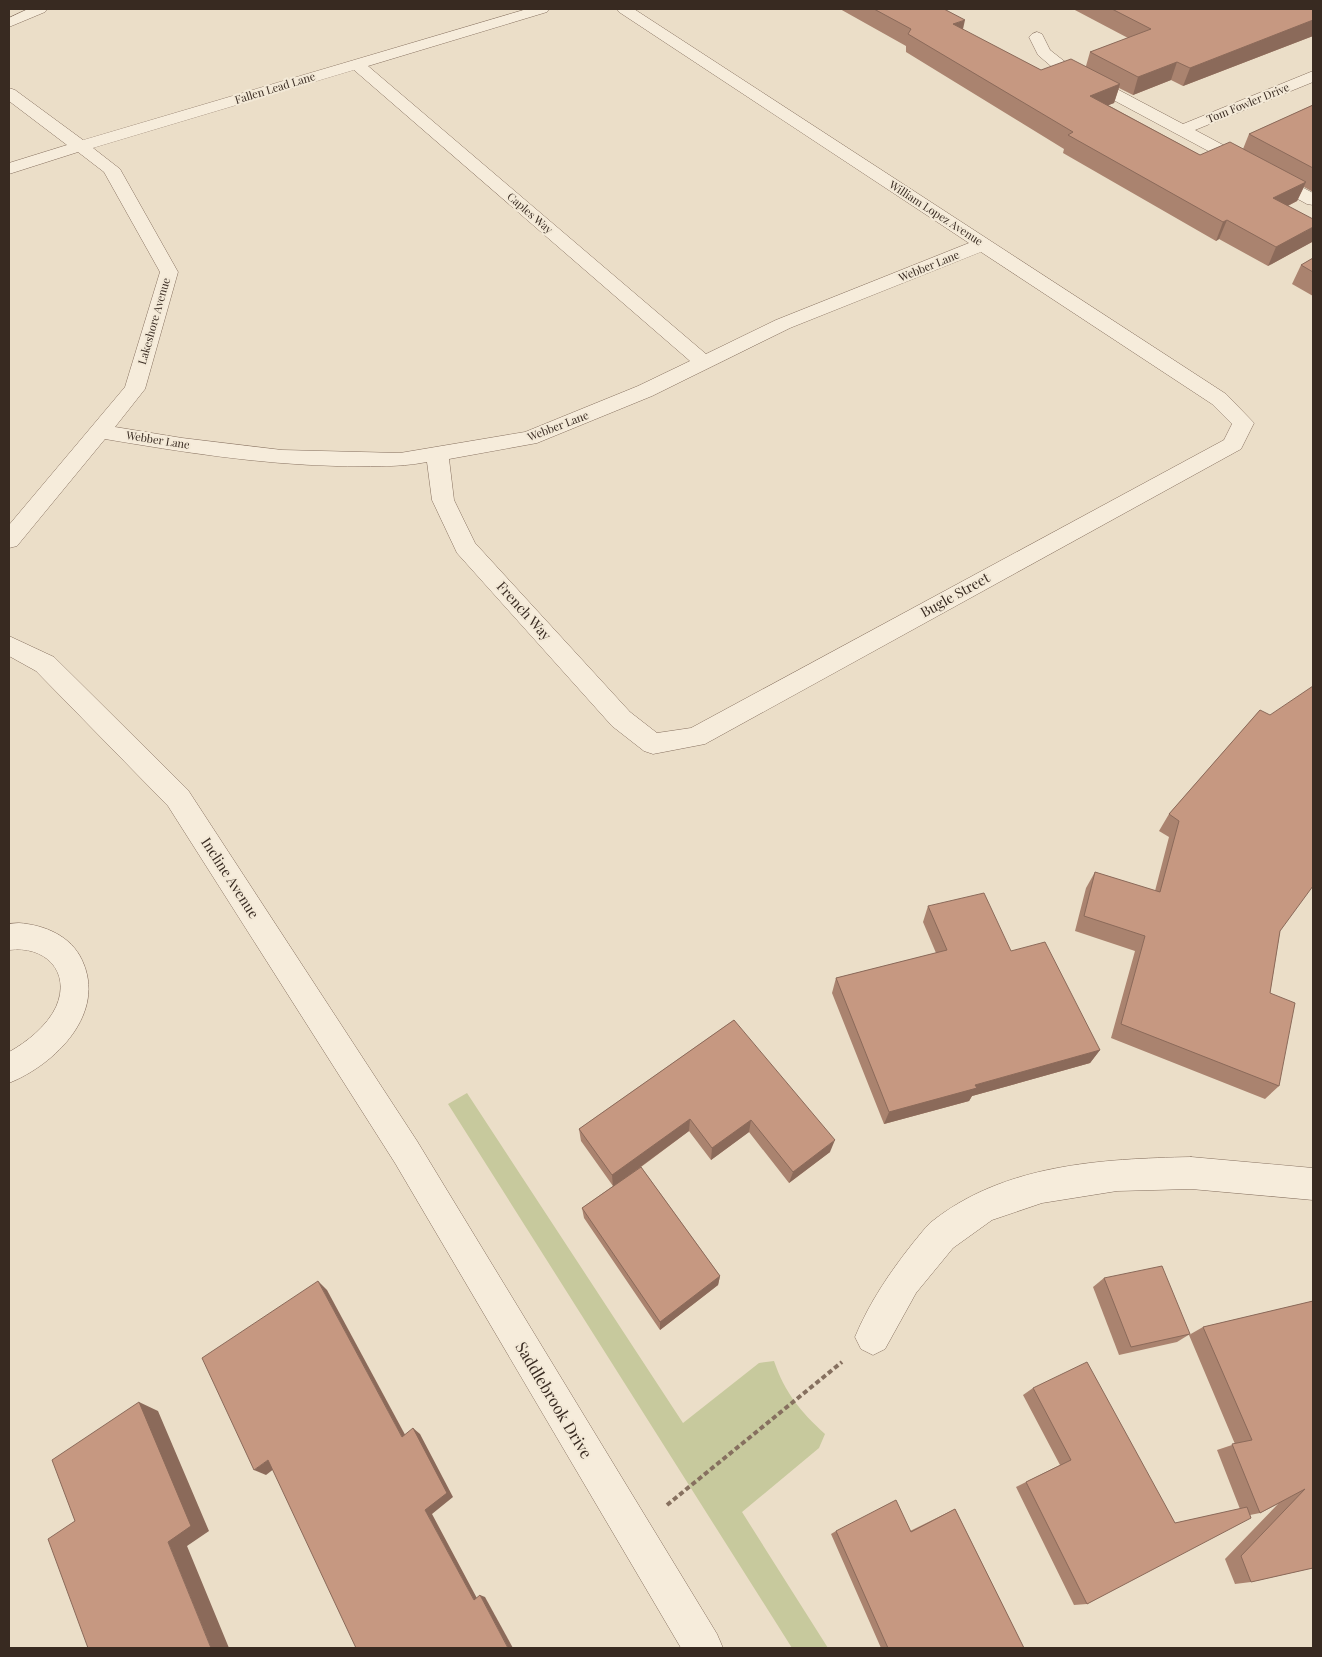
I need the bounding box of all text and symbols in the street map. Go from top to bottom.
street label: Fallen Lead Lane [233,68,317,107]
street label: Tom Fowler Drive [1204,79,1292,126]
street label: William Lopez Avenue [886,176,986,249]
street label: Caples Way [504,189,557,237]
street label: Webber Lane [895,246,962,285]
street label: Lakeshore Avenue [134,275,173,366]
street label: Webber Lane [524,407,591,444]
street label: Webber Lane [124,427,191,452]
street label: Bugle Street [917,567,994,621]
street label: French Way [493,577,556,644]
street label: Incline Avenue [197,834,264,922]
street label: Saddlebrook Drive [511,1337,598,1462]

